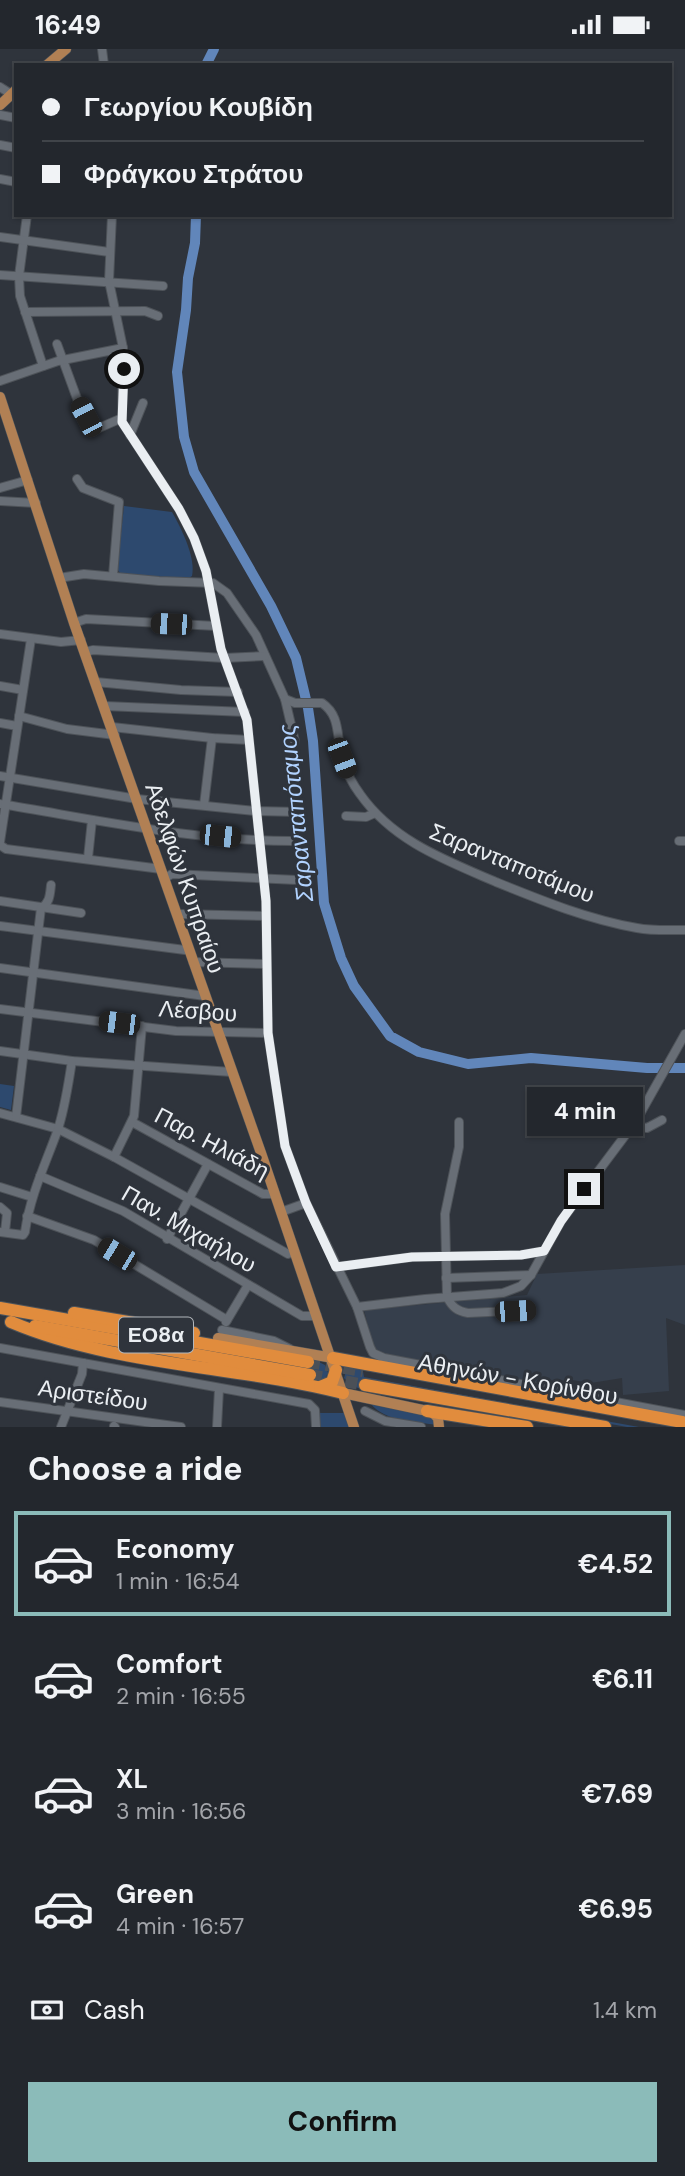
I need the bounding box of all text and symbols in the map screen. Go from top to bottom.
text: 16:49 [35,8,101,42]
text: Γεωργίου Κουβίδη [84,90,313,124]
text: Φράγκου Στράτου [84,157,303,191]
route start [108,353,140,385]
car [67,394,106,440]
car [150,613,193,635]
water label: Σαρανταπόταμος [271,722,320,905]
car [325,735,360,781]
street label: Αδελφών Κυπραίου [138,779,232,977]
street label: Σαρανταποτάμου [425,816,599,910]
car [199,823,242,849]
street label: Λέσβου [158,993,238,1029]
car [97,1010,142,1036]
callout: 4 min [526,1087,642,1137]
text: 4 min [554,1096,616,1126]
street label: Παρ. Ηλιάδη [149,1100,275,1186]
route end [568,1173,600,1205]
street label: Παν. Μιχαήλου [116,1178,262,1280]
car [94,1234,141,1274]
car [494,1299,537,1323]
road number: ΕΟ8α [119,1317,193,1353]
street label: Αθηνών - Κορίνθου [416,1347,620,1411]
street label: Αριστείδου [36,1372,150,1418]
text: Choose a ride [28,1448,243,1490]
icon: car [32,1532,95,1595]
text: Economy [116,1532,234,1566]
text: €4.52 [578,1547,653,1581]
text: 1 min · 16:54 [116,1566,240,1596]
icon: car [32,1647,95,1710]
text: Comfort [116,1647,222,1681]
text: €6.11 [592,1662,653,1696]
text: 2 min · 16:55 [116,1681,246,1711]
icon: car [32,1762,95,1825]
text: XL [116,1762,148,1796]
text: €7.69 [582,1777,653,1811]
text: 3 min · 16:56 [116,1796,246,1826]
icon: car [32,1877,95,1940]
text: Green [116,1877,194,1911]
text: €6.95 [578,1892,653,1926]
text: 4 min · 16:57 [116,1911,244,1941]
icon: cash [28,1991,66,2029]
text: Cash [84,1993,145,2027]
text: 1.4 km [593,1995,657,2025]
button: Confirm [28,2082,657,2162]

